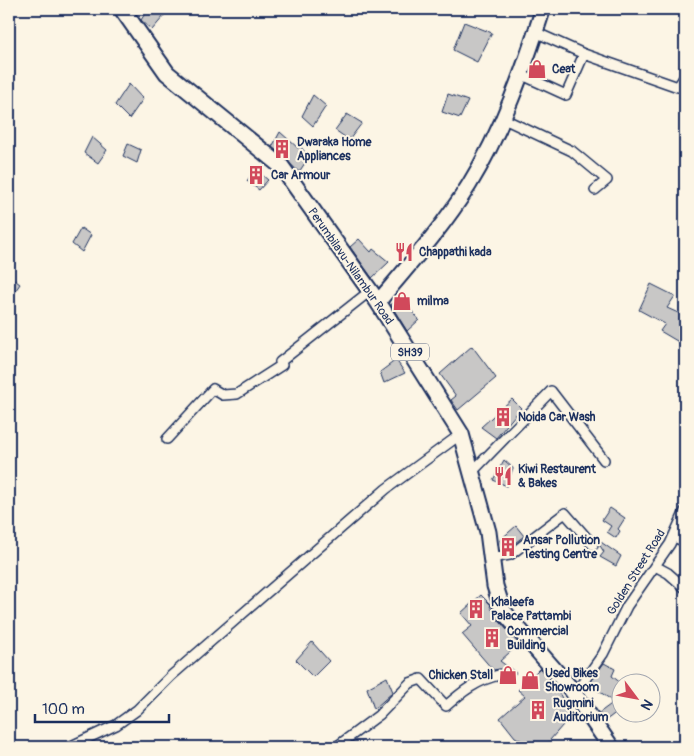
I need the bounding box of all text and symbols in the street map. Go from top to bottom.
shop icon: Ceat [526,58,548,80]
place label: Ceat [552,62,577,77]
place label: Dwaraka Home Appliances [297,135,373,164]
building icon: Dwaraka Home Appliances [271,138,293,160]
building icon: Car Armour [245,164,267,186]
place label: Car Armour [271,168,331,183]
street label: Perumbilavu-Nilambur Road [305,205,397,328]
restaurant icon: Chappathi kada [393,241,415,263]
place label: Chappathi kada [419,245,492,260]
shop icon: milma [391,290,413,312]
place label: milma [417,294,449,309]
road number: SH39 [391,344,429,361]
building icon: Noida Car Wash [492,406,514,428]
place label: Noida Car Wash [518,410,596,425]
place label: Kiwi Restaurent & Bakes [518,462,597,491]
restaurant icon: Kiwi Restaurent & Bakes [492,465,514,487]
street label: Golden Street Road [604,527,669,618]
place label: Ansar Pollution Testing Centre [522,533,600,562]
building icon: Ansar Pollution Testing Centre [497,536,519,558]
place label: Khaleefa Palace Pattambi [491,595,571,624]
building icon: Khaleefa Palace Pattambi [465,598,487,620]
place label: Commercial Building [507,624,569,653]
building icon: Commercial Building [481,627,503,649]
shop icon: Chicken Stall [497,664,519,686]
place label: Used Bikes Showroom [545,666,600,695]
place label: Chicken Stall [428,668,493,683]
shop icon: Used Bikes Showroom [519,669,541,691]
north arrow [612,674,662,724]
scale bar [35,691,169,723]
place label: Rugmini Auditorium [553,696,609,725]
text: N [637,696,656,713]
building icon: Rugmini Auditorium [527,699,549,721]
text: 100 m [42,700,85,719]

